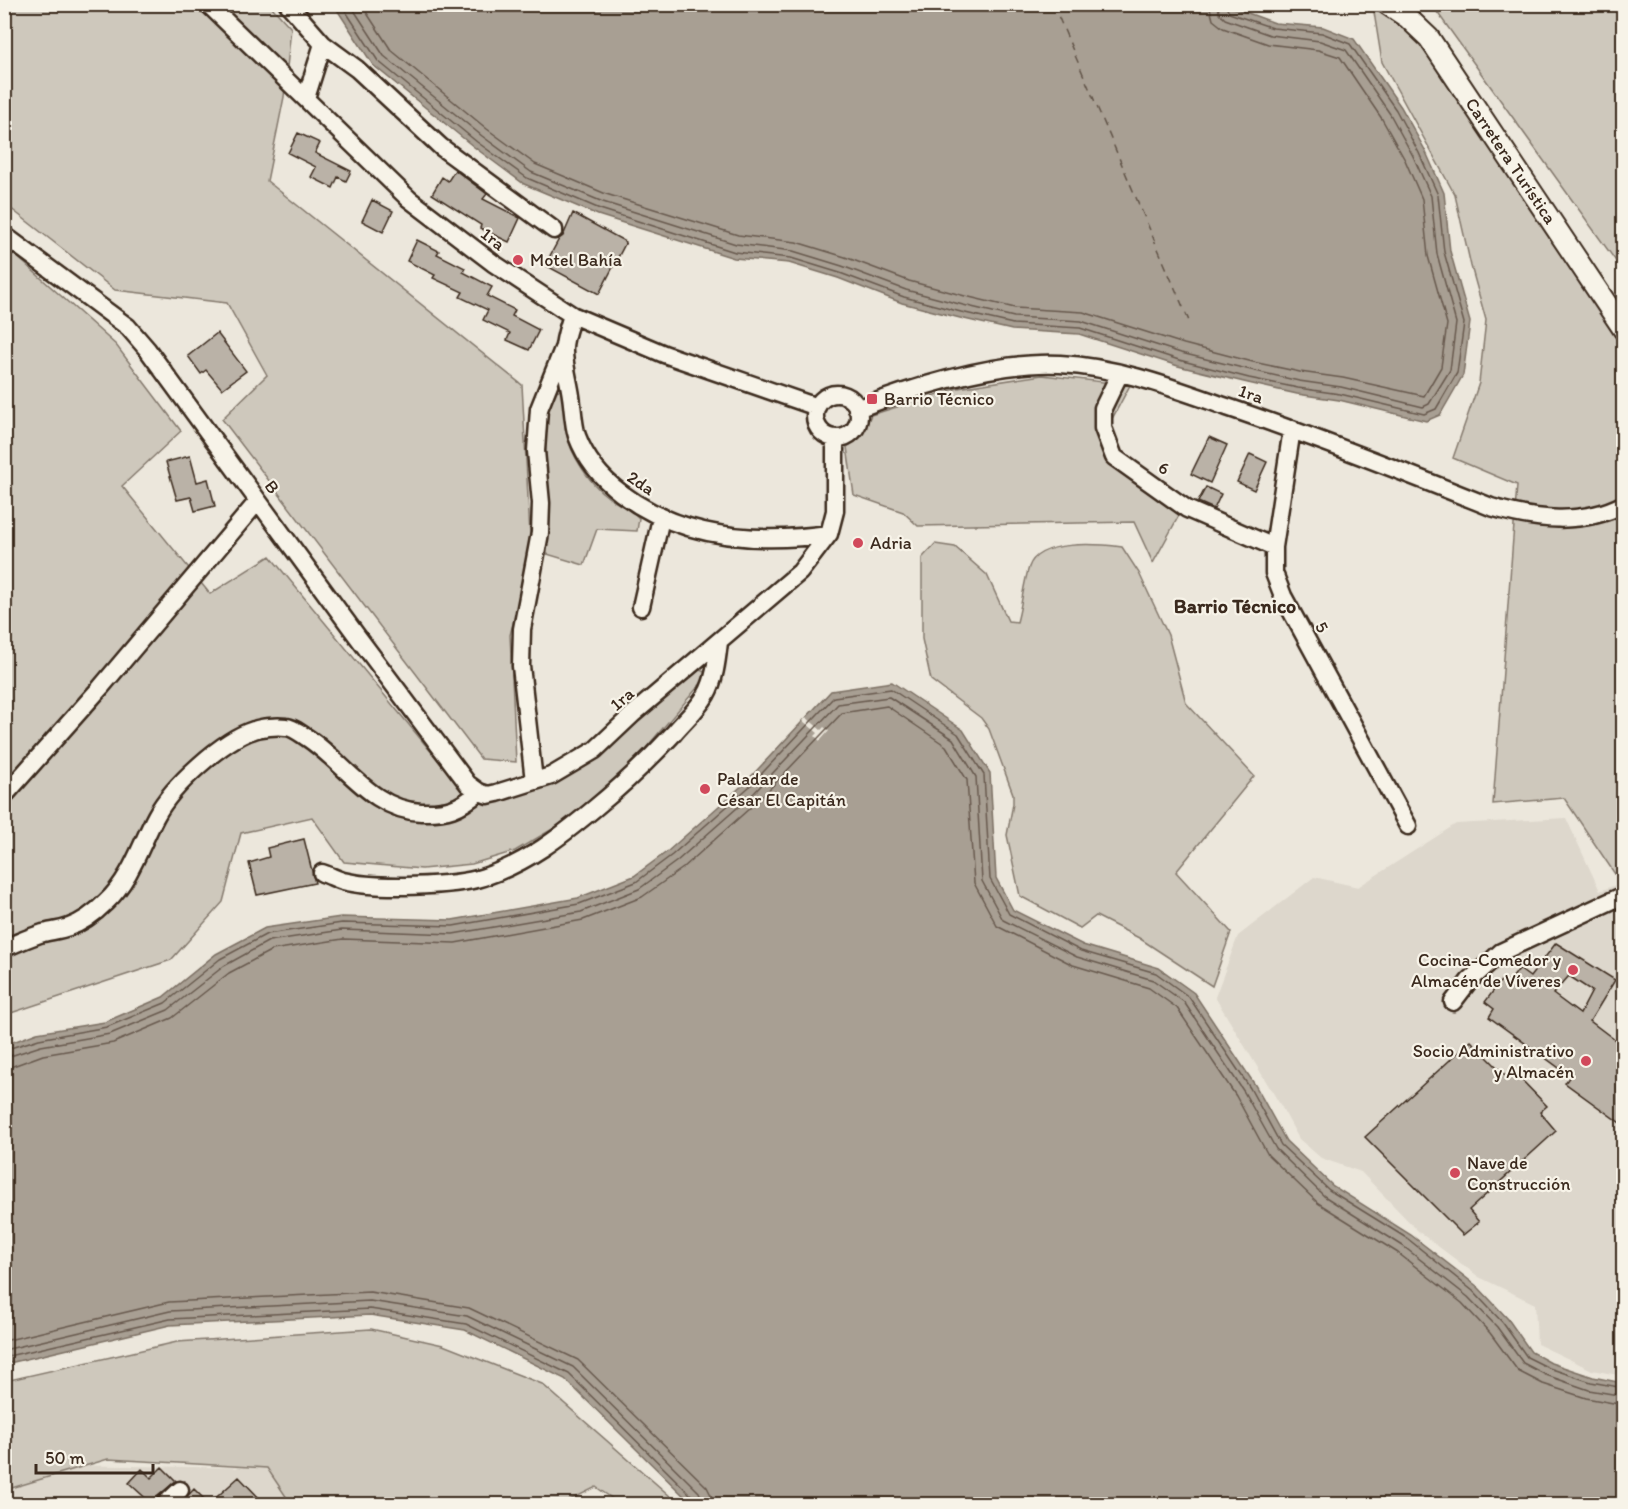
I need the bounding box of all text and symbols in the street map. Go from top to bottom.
street label: Carretera Turística [1461,94,1562,229]
street label: 1ra [476,223,510,256]
place label: Motel Bahía [530,249,623,271]
marker: Motel Bahía [511,253,525,267]
street label: 1ra [1236,380,1267,409]
place label: Barrio Técnico [884,388,994,410]
marker: Barrio Técnico [865,392,879,406]
street label: 6 [1154,456,1174,480]
street label: 2da [623,466,660,501]
street label: B [260,476,284,498]
place label: Adria [870,532,912,554]
marker: Adria [851,536,865,550]
district label: Barrio Técnico [1174,594,1296,618]
street label: 5 [1310,618,1334,636]
street label: 1ra [605,682,639,715]
place label: Paladar de César El Capitán [717,768,846,811]
marker: Paladar de César El Capitán [698,782,712,796]
place label: Cocina-Comedor y Almacén de Víveres [1411,949,1561,992]
marker: Cocina-Comedor y Almacén de Víveres [1566,963,1580,977]
place label: Socio Administrativo y Almacén [1413,1040,1574,1083]
marker: Socio Administrativo y Almacén [1579,1054,1593,1068]
place label: Nave de Construcción [1467,1152,1570,1195]
marker: Nave de Construcción [1448,1166,1462,1180]
scale bar [36,1437,153,1475]
text: 50 m [45,1447,85,1469]

